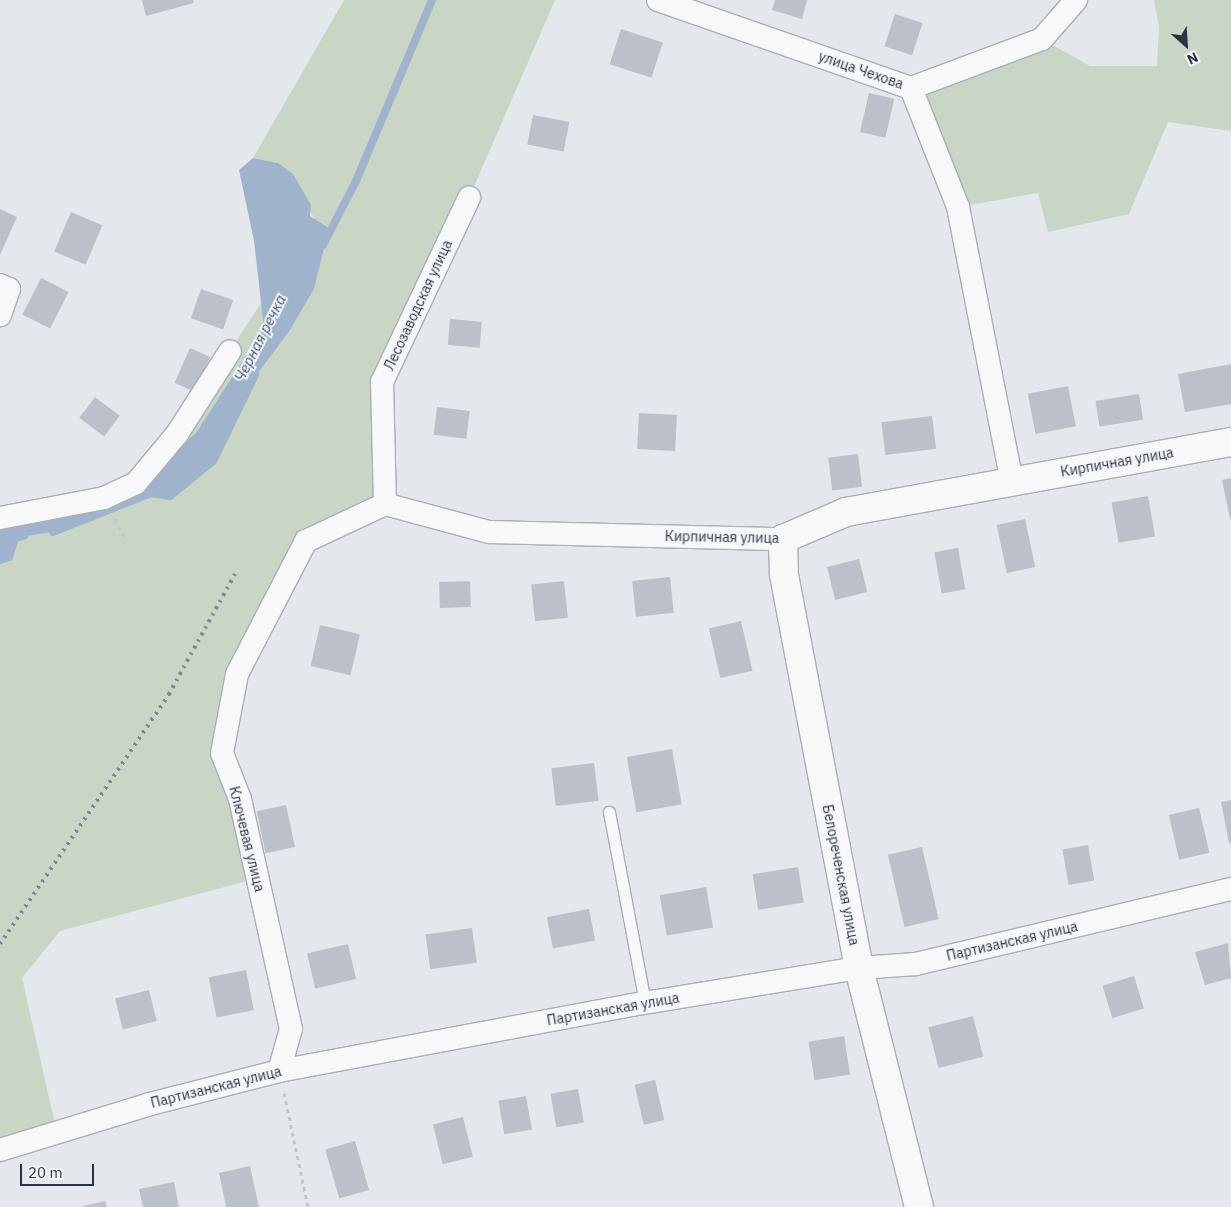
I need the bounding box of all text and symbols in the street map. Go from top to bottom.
north arrow [1161,20,1211,70]
street label: улица Чехова [816,48,906,92]
text: N [1184,48,1201,69]
street label: Лесозаводская улица [380,237,456,373]
water label: Черная речка [230,292,290,384]
street label: Кирпичная улица [1059,444,1175,480]
street label: Кирпичная улица [665,528,779,546]
street label: Ключевая улица [226,784,268,894]
street label: Белореченская улица [819,803,863,947]
street label: Партизанская улица [945,918,1079,964]
street label: Партизанская улица [545,989,681,1029]
street label: Партизанская улица [149,1063,283,1111]
scale bar [22,1154,96,1186]
text: 20 m [28,1163,63,1182]

